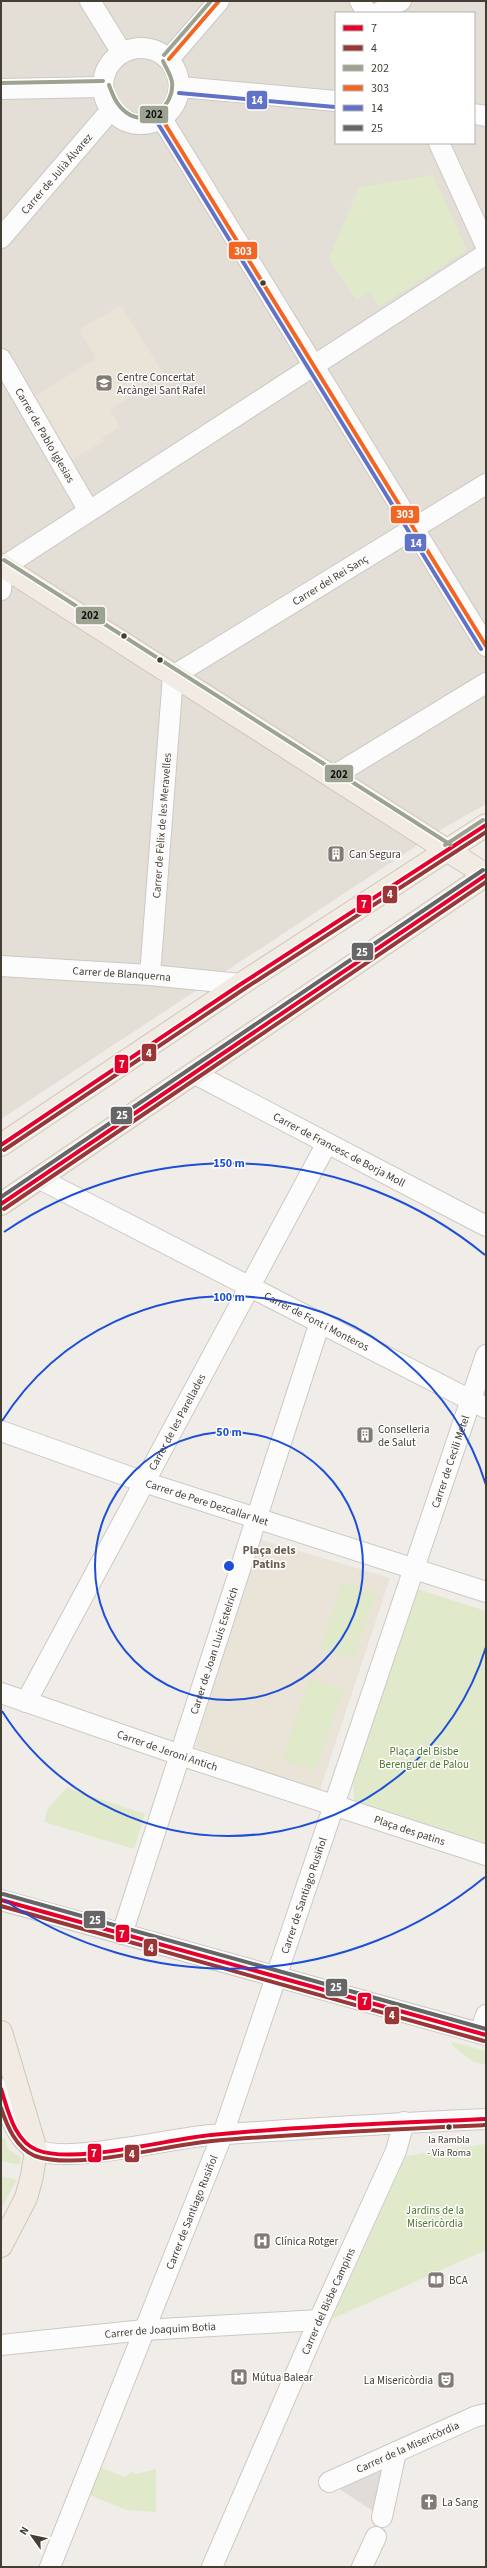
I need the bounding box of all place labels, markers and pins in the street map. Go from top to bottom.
unlabelled marker [258,278,268,288]
place label: Centre Concertat Arcàngel Sant Rafel [117,370,206,398]
school or university icon: Centre Concertat Arcàngel Sant Rafel [94,373,114,393]
unlabelled marker [119,631,129,641]
unlabelled marker [155,655,165,665]
building icon: Can Segura [326,844,346,864]
place label: Can Segura [349,847,401,862]
place label: Conselleria de Salut [378,1422,429,1450]
building icon: Conselleria de Salut [355,1425,375,1445]
centre of rings [222,1559,236,1573]
marker: la Rambla - Via Roma [444,2122,454,2132]
place label: la Rambla - Via Roma [427,2133,471,2160]
hospital icon: Clínica Rotger [252,2231,272,2251]
place label: Clínica Rotger [275,2234,339,2249]
library icon: BCA [426,2270,446,2290]
place label: BCA [449,2273,468,2288]
hospital icon: Mútua Balear [229,2367,249,2387]
place label: Mútua Balear [252,2370,313,2385]
theatre icon: La Misericòrdia [436,2370,456,2390]
place label: La Misericòrdia [364,2373,433,2388]
church icon: La Sang [419,2492,439,2512]
place label: La Sang [442,2495,479,2510]

